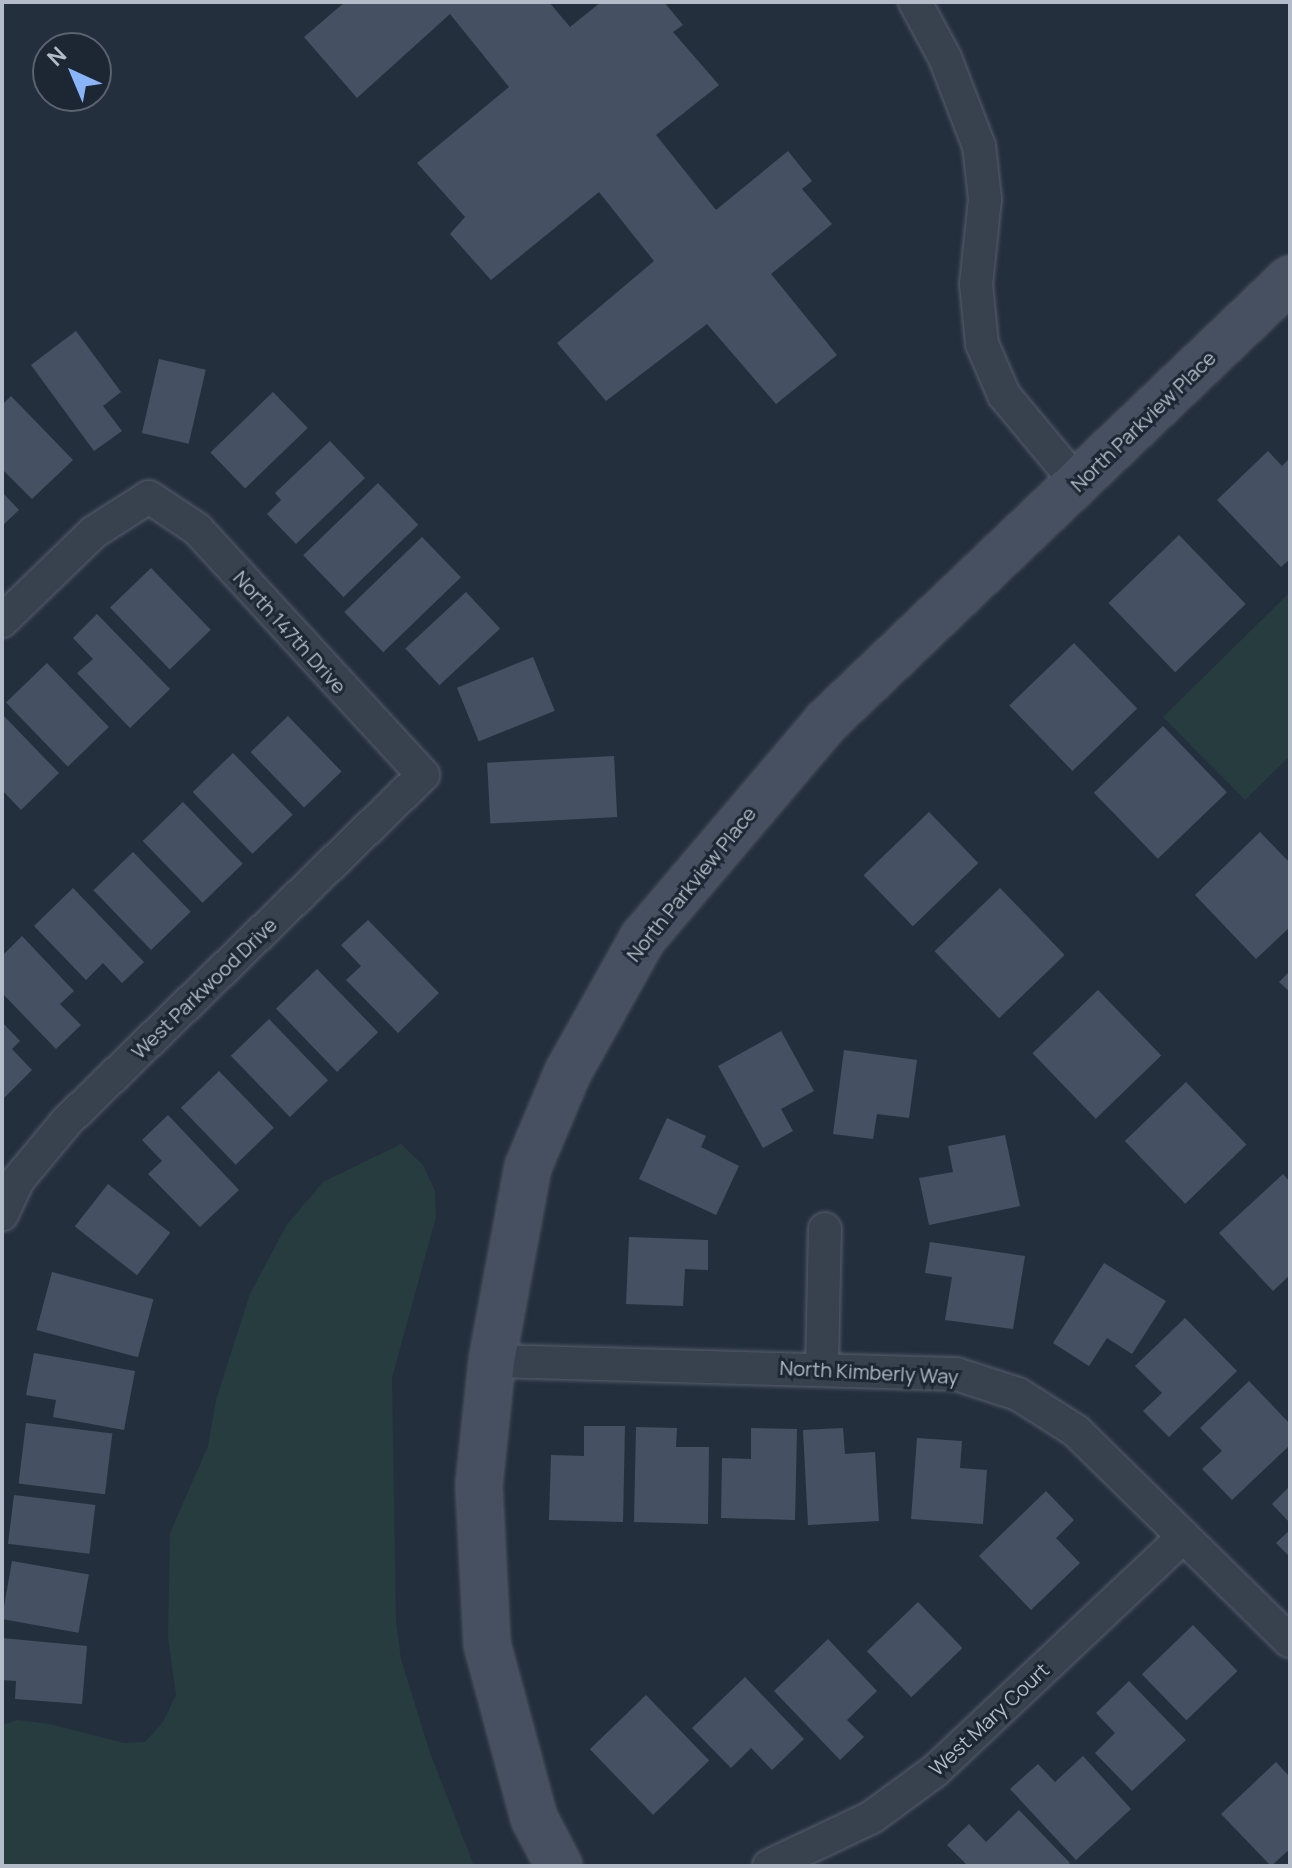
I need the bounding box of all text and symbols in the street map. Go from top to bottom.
north arrow [32,32,112,112]
text: N [41,40,73,72]
street label: North Parkview Place [1066,346,1220,496]
street label: North 147th Drive [229,566,351,698]
street label: North Parkview Place [621,802,761,966]
street label: West Parkwood Drive [126,912,282,1064]
street label: North Kimberly Way [779,1355,959,1389]
street label: West Mary Court [924,1658,1054,1780]

